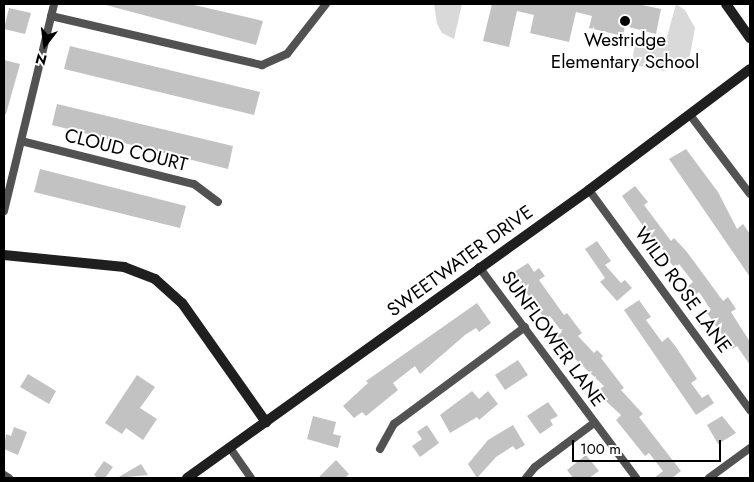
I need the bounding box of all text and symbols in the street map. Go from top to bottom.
marker: Westridge Elementary School [619,15,631,27]
north arrow [20,20,70,70]
place label: Westridge Elementary School [551,29,699,73]
text: N [33,48,49,71]
street label: CLOUD COURT [62,124,190,176]
street label: SWEETWATER DRIVE [383,200,537,322]
street label: WILD ROSE LANE [630,223,736,357]
street label: SUNFLOWER LANE [496,267,610,411]
scale bar [574,430,723,462]
text: 100 m [580,438,621,460]

